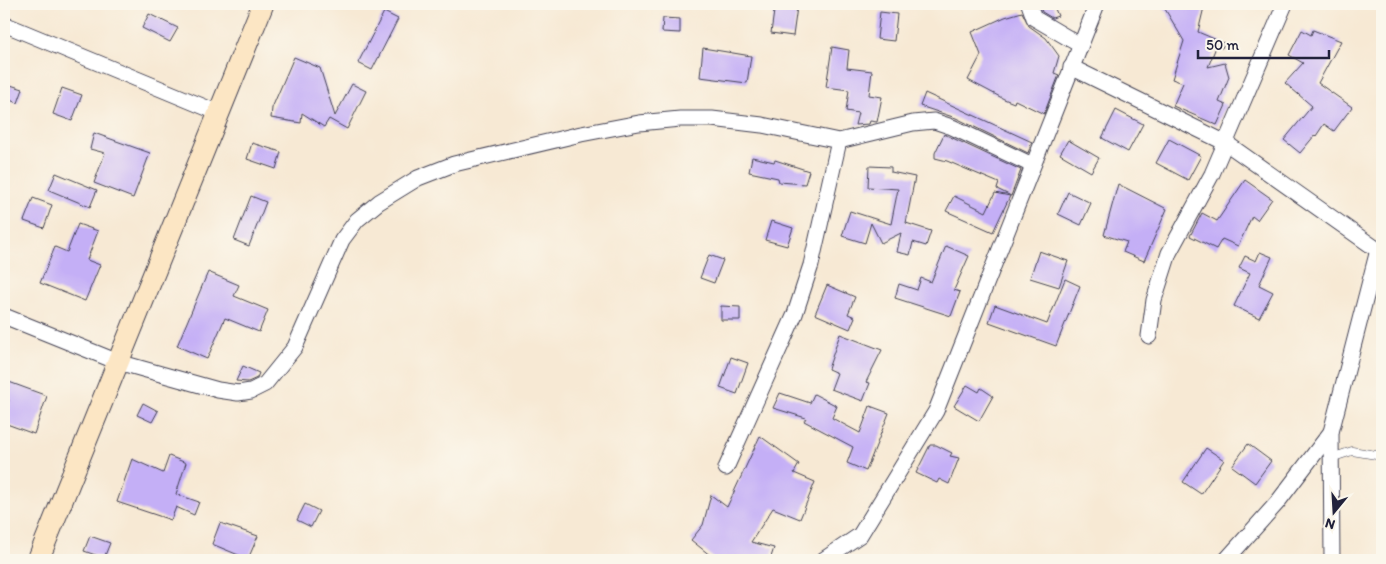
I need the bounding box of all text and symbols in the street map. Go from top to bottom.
scale bar [1198,28,1330,60]
text: 50 m [1206,36,1239,54]
north arrow [1308,486,1358,536]
text: N [1323,514,1337,533]

